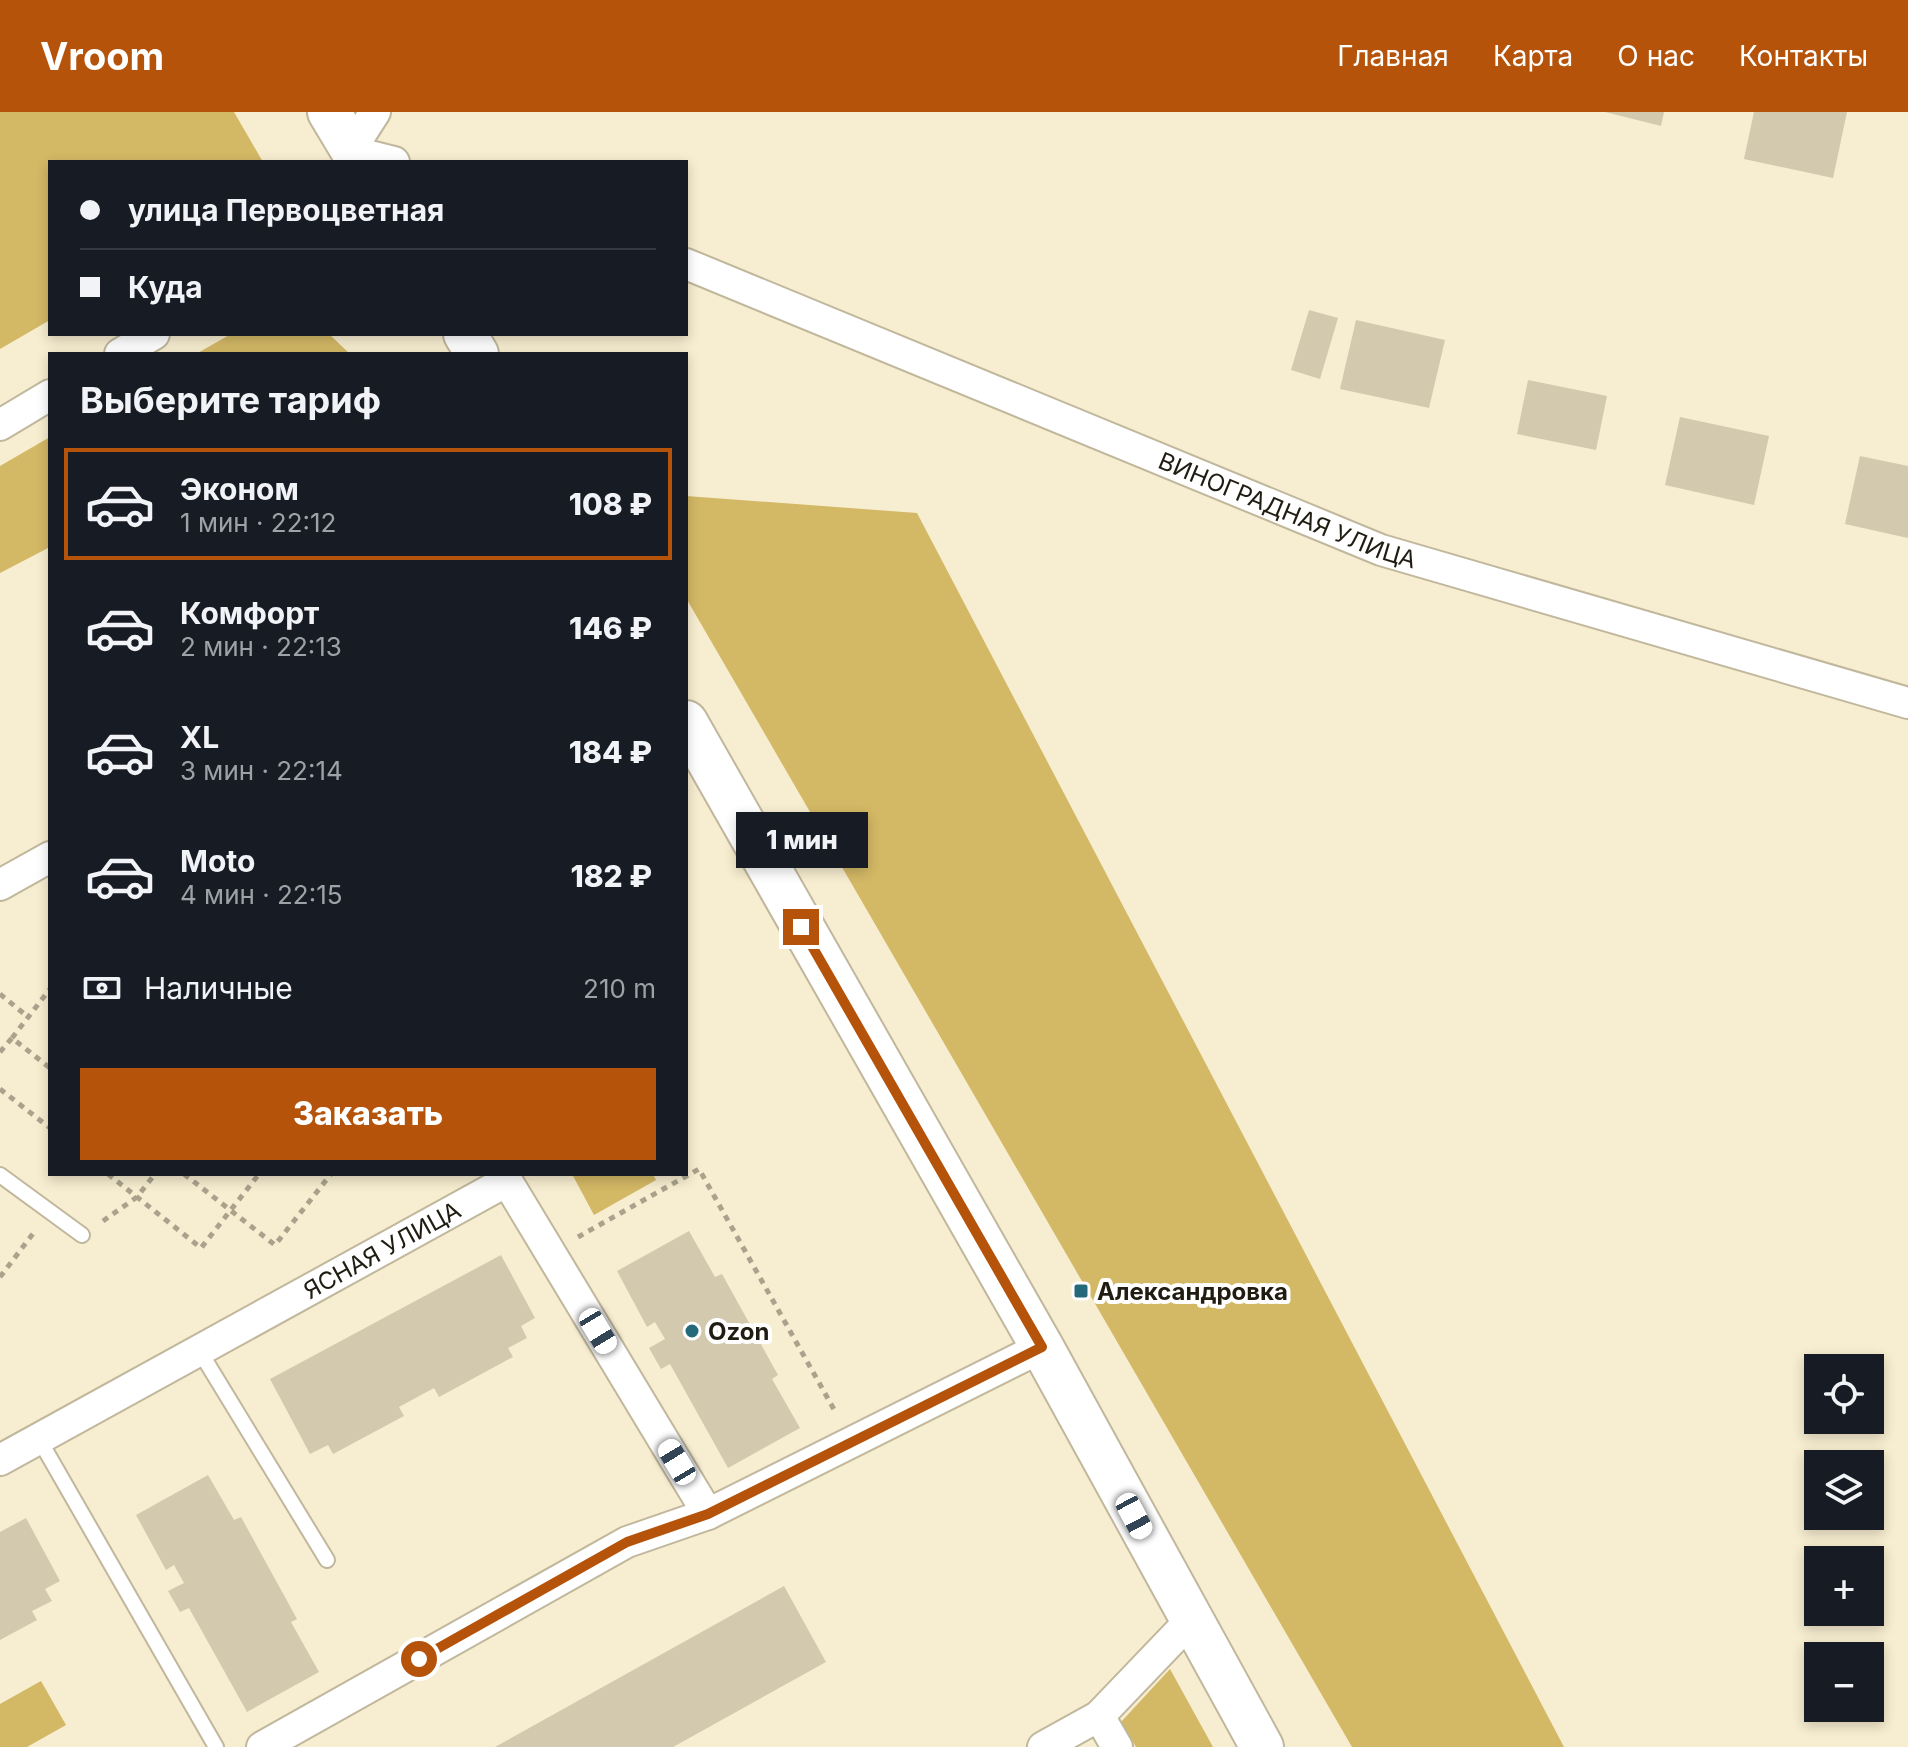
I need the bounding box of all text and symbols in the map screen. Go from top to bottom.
text: Vroom [40,33,164,79]
text: Главная [1337,39,1449,73]
text: Карта [1493,39,1573,73]
text: О нас [1617,39,1695,73]
text: Контакты [1739,39,1868,73]
text: улица Первоцветная [128,192,444,228]
text: Куда [128,269,203,305]
text: Выберите тариф [80,378,381,422]
street label: ВИНОГРАДНАЯ УЛИЦА [1154,446,1420,574]
icon: car [84,468,156,540]
text: Эконом [180,471,299,507]
text: 108 ₽ [569,486,652,522]
text: 1 мин · 22:12 [180,507,336,538]
icon: car [84,592,156,664]
text: Комфорт [180,595,319,631]
text: 146 ₽ [569,610,652,646]
text: 2 мин · 22:13 [180,631,342,662]
icon: car [84,716,156,788]
text: XL [180,719,219,755]
text: 184 ₽ [569,734,652,770]
text: 3 мин · 22:14 [180,755,343,786]
callout: 1 мин [735,811,867,867]
text: 1 мин [766,824,838,855]
icon: car [84,840,156,912]
text: Moto [180,843,255,879]
text: 182 ₽ [570,858,652,894]
text: 4 мин · 22:15 [180,879,343,910]
route end [783,909,819,945]
icon: cash [80,966,124,1010]
text: Наличные [144,970,293,1006]
text: 210 m [583,973,656,1004]
button: Заказать [80,1068,656,1160]
street label: ЯСНАЯ УЛИЦА [299,1195,465,1305]
place label: Александровка [1097,1277,1288,1306]
marker: Александровка [1072,1282,1090,1300]
car [575,1304,621,1358]
place label: Ozon [708,1317,769,1346]
marker: Ozon [683,1322,701,1340]
map controls [1804,1354,1884,1722]
button: locate [1804,1354,1884,1434]
car [654,1435,700,1489]
button: layers [1804,1450,1884,1530]
car [1112,1489,1156,1543]
button: + [1804,1546,1884,1626]
route start [401,1641,437,1677]
button: − [1804,1642,1884,1722]

